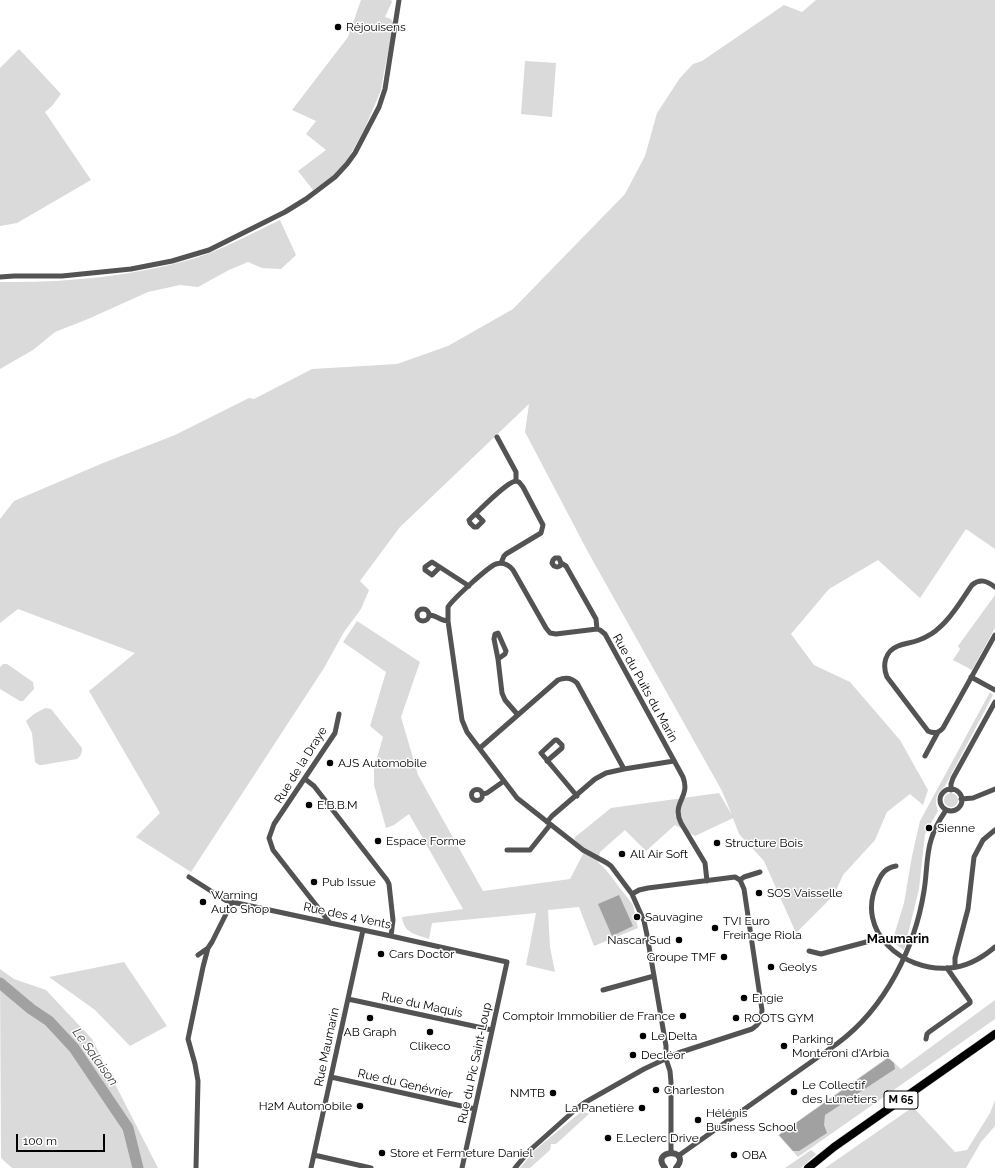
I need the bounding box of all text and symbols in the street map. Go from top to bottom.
place label: Réjouisens [346,20,406,34]
marker: Réjouisens [333,22,343,32]
street label: Rue du Puits du Marin [609,632,681,744]
street label: Rue de la Draye [272,724,330,806]
place label: AJS Automobile [338,756,427,770]
marker: AJS Automobile [325,758,335,768]
place label: E.B.B.M [317,798,358,812]
marker: E.B.B.M [304,800,314,810]
place label: Sienne [937,821,975,835]
marker: Sienne [924,823,934,833]
place label: Espace Forme [386,834,466,848]
marker: Espace Forme [373,836,383,846]
place label: Structure Bois [725,836,803,850]
marker: Structure Bois [712,838,722,848]
place label: All Air Soft [630,847,688,861]
marker: All Air Soft [617,849,627,859]
place label: Pub Issue [322,875,376,889]
marker: Pub Issue [309,877,319,887]
place label: SOS Vaisselle [767,886,843,900]
place label: Warning Auto Shop [211,888,269,916]
marker: SOS Vaisselle [754,888,764,898]
marker: Warning Auto Shop [198,897,208,907]
street label: Rue des 4 Vents [302,900,392,932]
place label: Sauvagine [645,910,703,924]
marker: Sauvagine [632,912,642,922]
place label: TVI Euro Freinage Riola [723,914,802,942]
marker: TVI Euro Freinage Riola [710,923,720,933]
district label: Maumarin [867,931,929,947]
place label: Nascar Sud [607,933,671,947]
marker: Nascar Sud [674,935,684,945]
place label: Cars Doctor [389,947,454,961]
marker: Cars Doctor [376,949,386,959]
place label: Groupe TMF [647,950,716,964]
marker: Groupe TMF [719,952,729,962]
place label: Geolys [779,960,817,974]
marker: Geolys [766,962,776,972]
street label: Rue du Maquis [380,989,464,1021]
place label: Engie [752,991,783,1005]
marker: Engie [739,993,749,1003]
street label: Rue du Pic Saint-Loup [455,1001,495,1125]
street label: Rue Maumarin [312,1006,342,1088]
place label: Comptoir Immobilier de France [502,1009,675,1023]
marker: Comptoir Immobilier de France [678,1011,688,1021]
place label: ROOTS GYM [744,1011,814,1025]
marker: AB Graph [365,1013,375,1023]
marker: ROOTS GYM [731,1013,741,1023]
water label: Le Salaison [69,1025,121,1089]
place label: AB Graph [344,1025,396,1039]
marker: Clikeco [425,1027,435,1037]
place label: Le Delta [651,1029,697,1043]
marker: Le Delta [638,1031,648,1041]
place label: Parking Monteroni d'Arbia [792,1032,889,1060]
place label: Clikeco [410,1039,450,1053]
marker: Parking Monteroni d'Arbia [779,1041,789,1051]
place label: Decléor [641,1048,685,1062]
marker: Decléor [628,1050,638,1060]
street label: Rue du Genévrier [356,1066,454,1102]
place label: Le Collectif des Lunetiers [802,1078,877,1106]
place label: Charleston [664,1083,724,1097]
marker: Charleston [651,1085,661,1095]
place label: NMTB [510,1086,545,1100]
marker: Le Collectif des Lunetiers [789,1087,799,1097]
marker: NMTB [548,1088,558,1098]
road number: M 65 [884,1091,918,1109]
place label: H2M Automobile [259,1099,352,1113]
marker: H2M Automobile [355,1101,365,1111]
place label: La Panetière [565,1101,634,1115]
marker: La Panetière [637,1103,647,1113]
place label: Hélénis Business School [706,1106,797,1134]
marker: Hélénis Business School [693,1115,703,1125]
scale bar [18,1126,107,1152]
place label: E.Leclerc Drive [616,1131,699,1145]
marker: E.Leclerc Drive [603,1133,613,1143]
text: 100 m [23,1134,57,1148]
place label: Store et Fermeture Daniel [390,1146,533,1160]
marker: Store et Fermeture Daniel [377,1148,387,1158]
place label: OBA [742,1148,767,1162]
marker: OBA [729,1150,739,1160]

